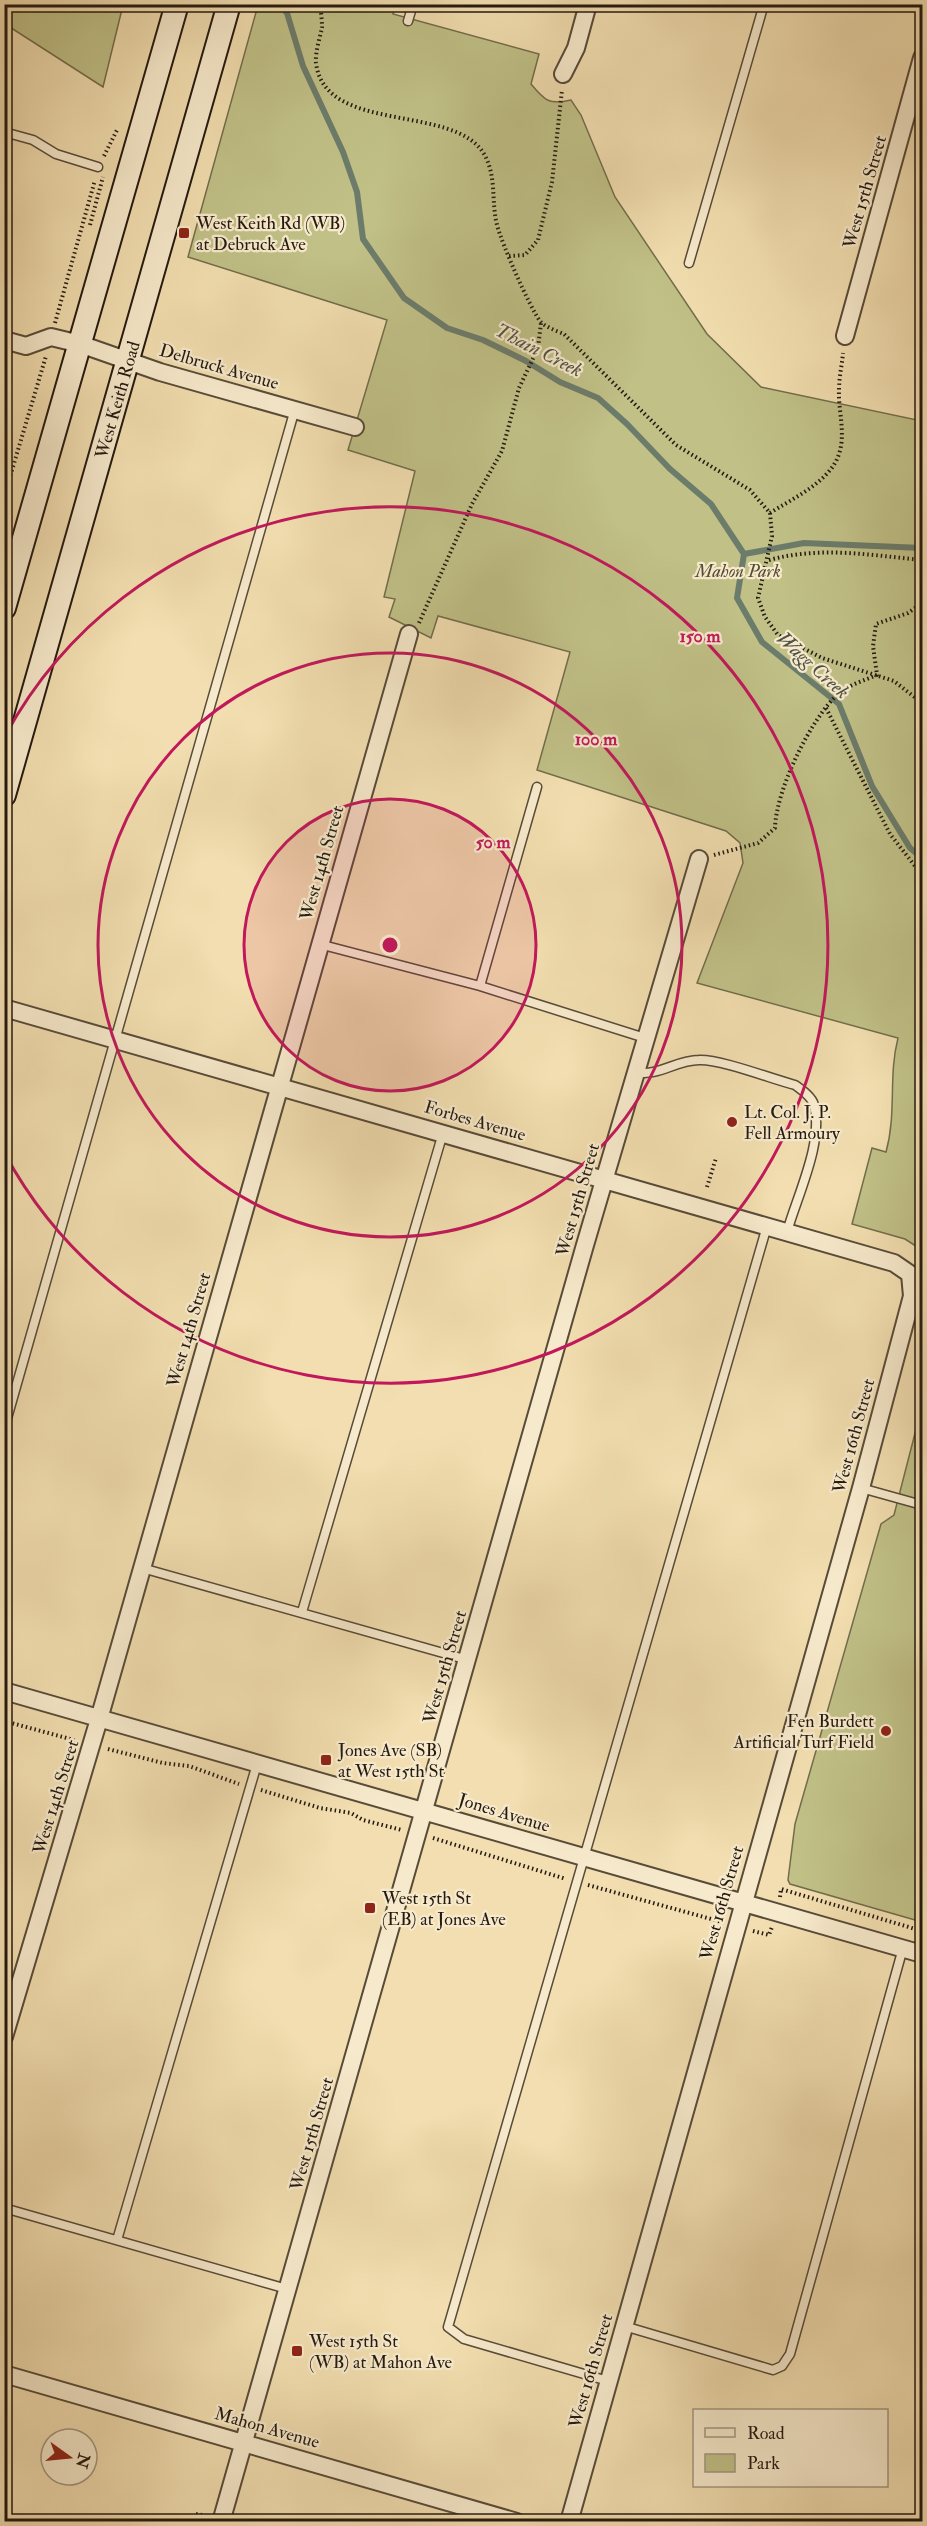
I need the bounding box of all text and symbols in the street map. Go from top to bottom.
street label: West 15th Street [838,133,892,252]
place label: West Keith Rd (WB) at Debruck Ave [195,212,345,256]
marker: West Keith Rd (WB) at Debruck Ave [177,226,191,240]
water label: Thain Creek [491,317,587,383]
street label: West Keith Road [90,338,146,462]
street label: Delbruck Avenue [157,339,282,395]
park label: Mahon Park [694,560,781,583]
text: 150 m [679,625,722,648]
water label: Wagg Creek [771,626,855,704]
text: 100 m [575,728,618,751]
street label: West 14th Street [294,803,349,924]
text: 50 m [476,831,511,854]
centre of rings [380,935,400,955]
street label: Forbes Avenue [422,1096,529,1147]
place label: Lt. Col. J. P. Fell Armoury [744,1101,841,1145]
marker: Lt. Col. J. P. Fell Armoury [725,1115,739,1129]
street label: West 15th Street [551,1141,605,1260]
street label: West 14th Street [161,1270,216,1391]
street label: West 16th Street [827,1376,880,1497]
street label: West 15th Street [418,1608,472,1727]
place label: Fen Burdett Artificial Turf Field [733,1710,874,1754]
marker: Fen Burdett Artificial Turf Field [879,1724,893,1738]
street label: West 14th Street [27,1737,84,1858]
place label: Jones Ave (SB) at West 15th St [337,1739,444,1783]
marker: Jones Ave (SB) at West 15th St [319,1753,333,1767]
street label: Jones Avenue [455,1788,553,1838]
street label: West 16th Street [694,1843,749,1964]
place label: West 15th St (EB) at Jones Ave [381,1887,506,1931]
marker: West 15th St (EB) at Jones Ave [363,1901,377,1915]
street label: West 15th Street [285,2075,339,2194]
street label: West 16th Street [563,2311,618,2432]
place label: West 15th St (WB) at Mahon Ave [308,2330,453,2374]
marker: West 15th St (WB) at Mahon Ave [290,2344,304,2358]
street label: Mahon Avenue [212,2402,323,2454]
legend [693,2409,888,2487]
text: Road [747,2422,785,2445]
north arrow [39,2427,99,2487]
text: N [71,2450,94,2471]
text: Park [747,2452,780,2475]

